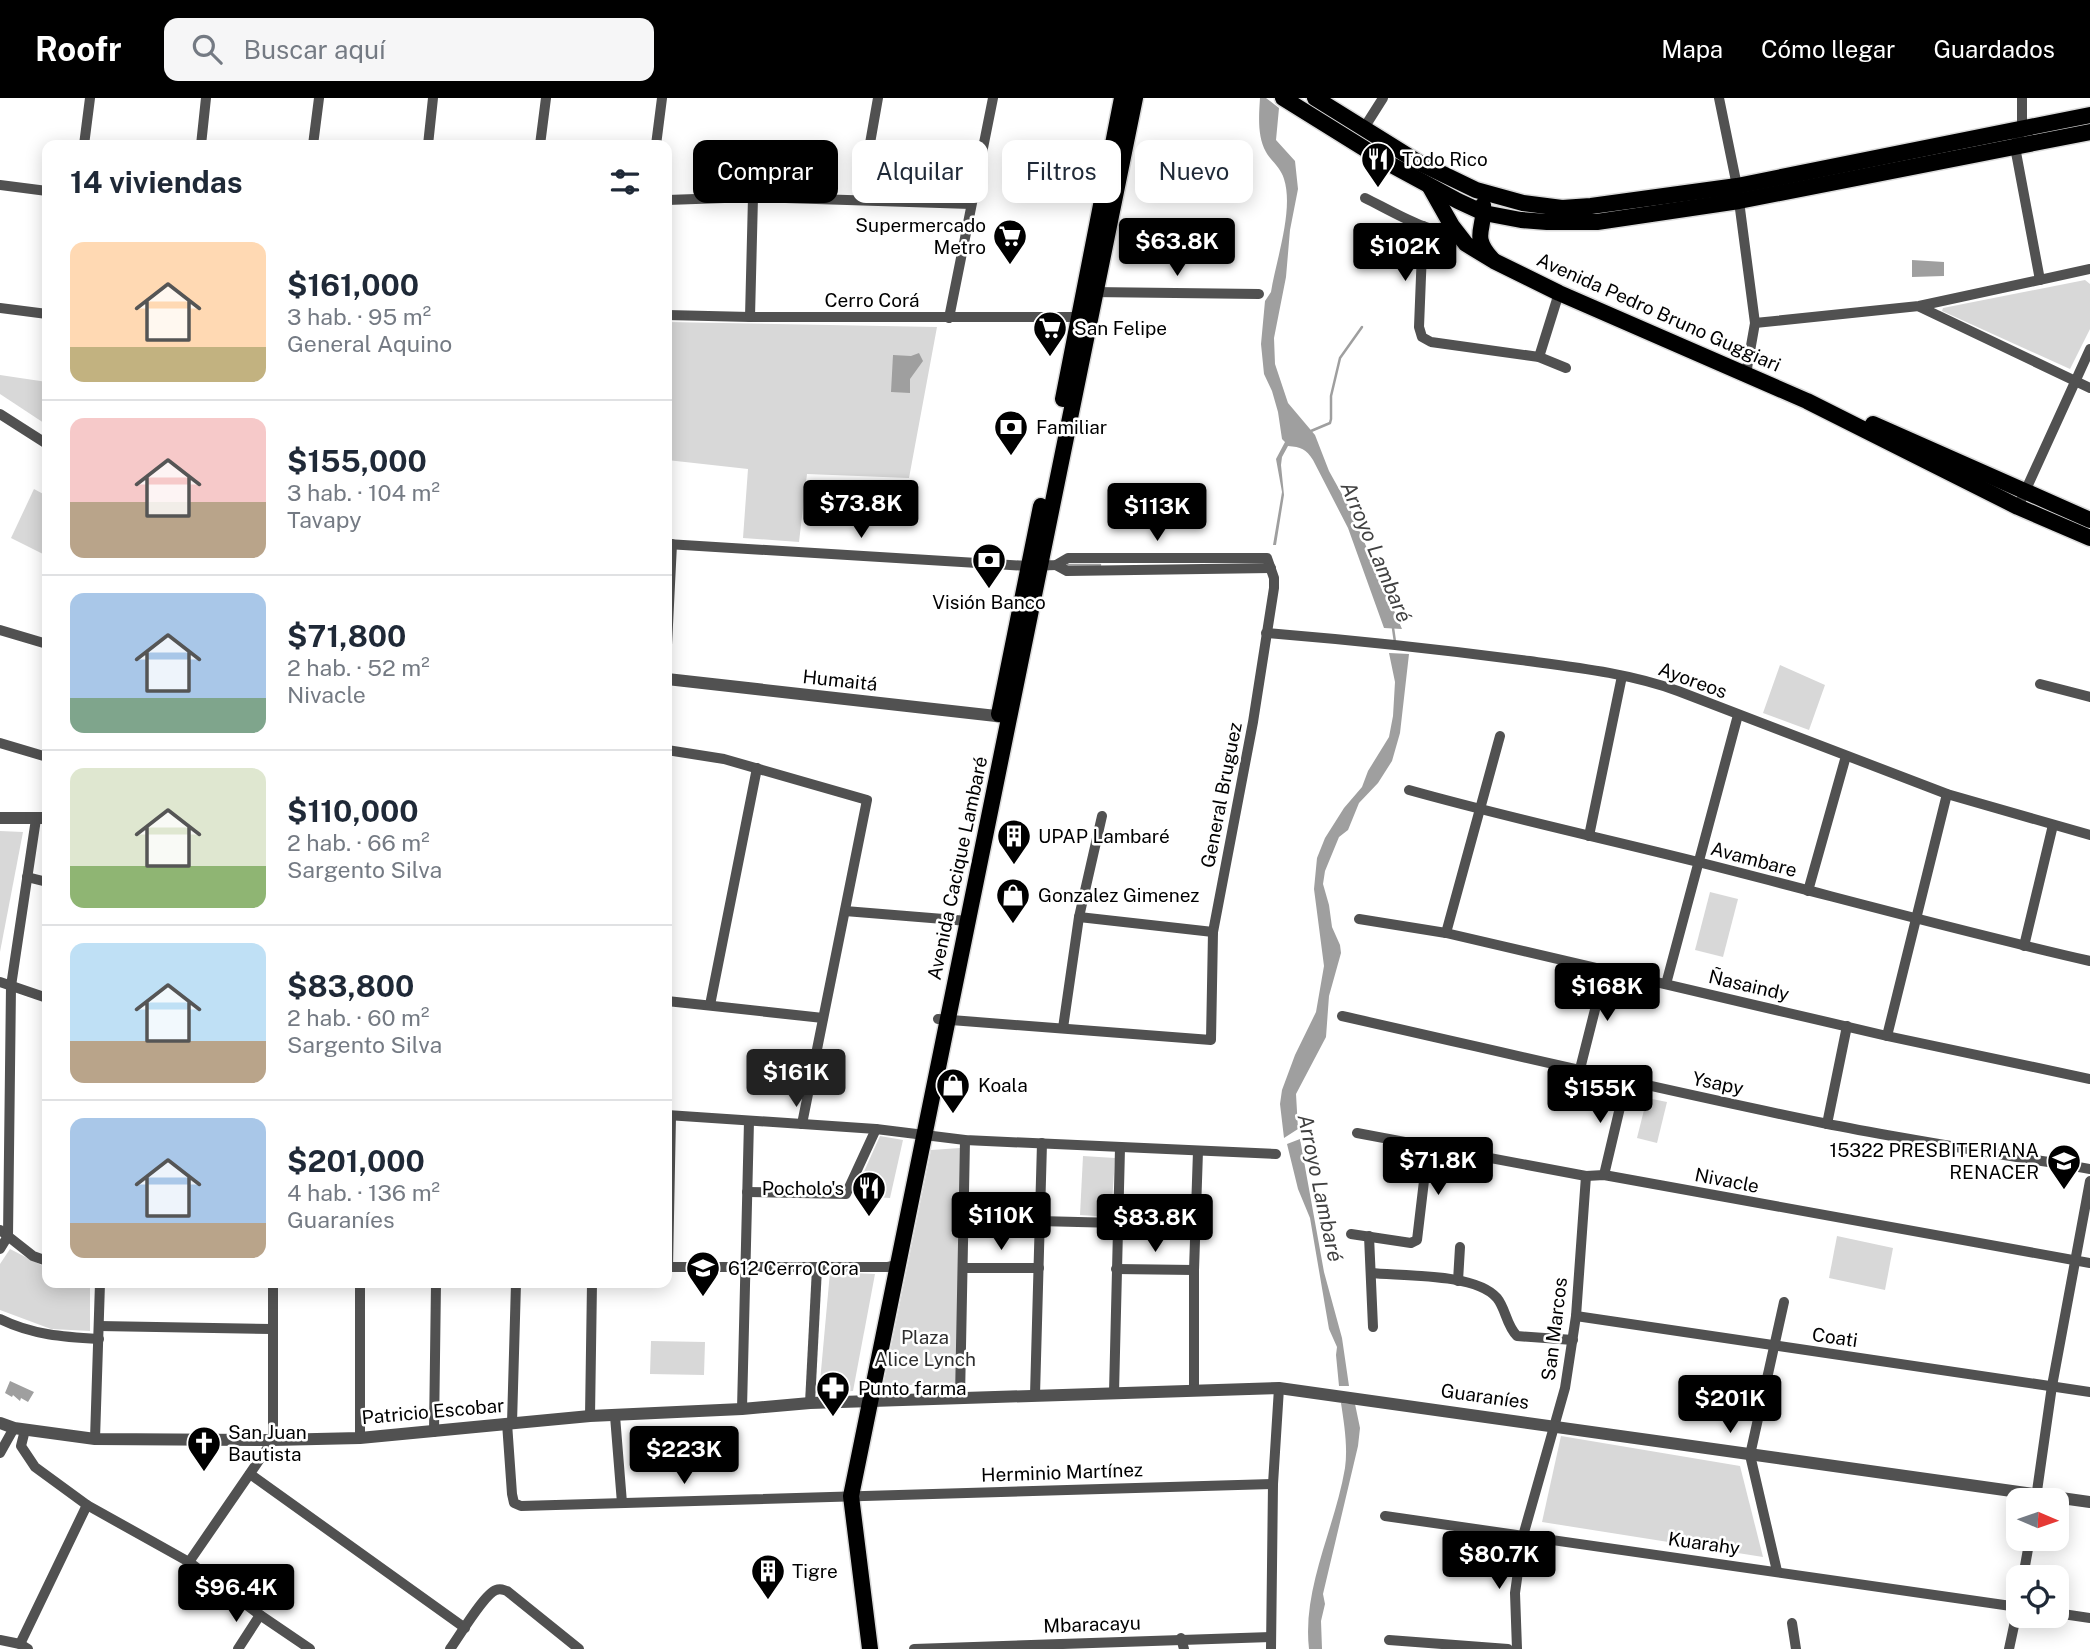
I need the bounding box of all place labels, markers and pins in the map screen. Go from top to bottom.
restaurant icon: Todo Rico [1359,140,1397,189]
place label: Todo Rico [1402,148,1488,170]
place label: Supermercado Metro [855,214,986,258]
supermarket icon: Supermercado Metro [991,217,1029,266]
pin: $63.8K [1120,218,1234,278]
pin: $102K [1356,223,1454,283]
supermarket icon: San Felipe [1031,309,1069,358]
place label: San Felipe [1074,317,1167,339]
bank icon: Familiar [992,408,1030,457]
place label: Familiar [1036,416,1107,438]
pin: $73.8K [804,480,918,540]
pin: $113K [1108,484,1206,543]
bank icon: Visión Banco [970,541,1008,590]
place label: Visión Banco [932,591,1046,613]
building icon: UPAP Lambaré [995,817,1033,866]
place label: UPAP Lambaré [1038,825,1170,847]
shop icon: Gonzalez Gimenez [994,876,1032,925]
place label: Gonzalez Gimenez [1038,884,1200,906]
pin: $168K [1558,964,1656,1023]
pin: $161K [747,1049,845,1109]
shop icon: Koala [934,1066,972,1115]
pin: $155K [1551,1066,1649,1125]
place label: Koala [978,1074,1028,1096]
pin: $71.8K [1381,1138,1495,1197]
place label: 15322 PRESBITERIANA RENACER [1829,1139,2039,1183]
school or university icon: 15322 PRESBITERIANA RENACER [2045,1142,2083,1191]
restaurant icon: Pocholo's [850,1169,888,1218]
place label: Pocholo's [762,1177,844,1199]
pin: $110K [952,1192,1050,1252]
pin: $83.8K [1098,1194,1212,1254]
school or university icon: 612 Cerro Cora [684,1249,722,1298]
place label: 612 Cerro Cora [728,1257,859,1279]
pharmacy icon: Punto farma [814,1369,852,1418]
pin: $201K [1681,1376,1779,1435]
place label: Punto farma [858,1377,967,1399]
place label: San Juan Bautista [228,1421,307,1465]
church icon: San Juan Bautista [185,1424,223,1473]
pin: $223K [635,1426,733,1486]
pin: $80.7K [1442,1532,1556,1591]
building icon: Tigre [749,1552,787,1601]
place label: Tigre [792,1560,838,1582]
pin: $96.4K [179,1564,293,1624]

